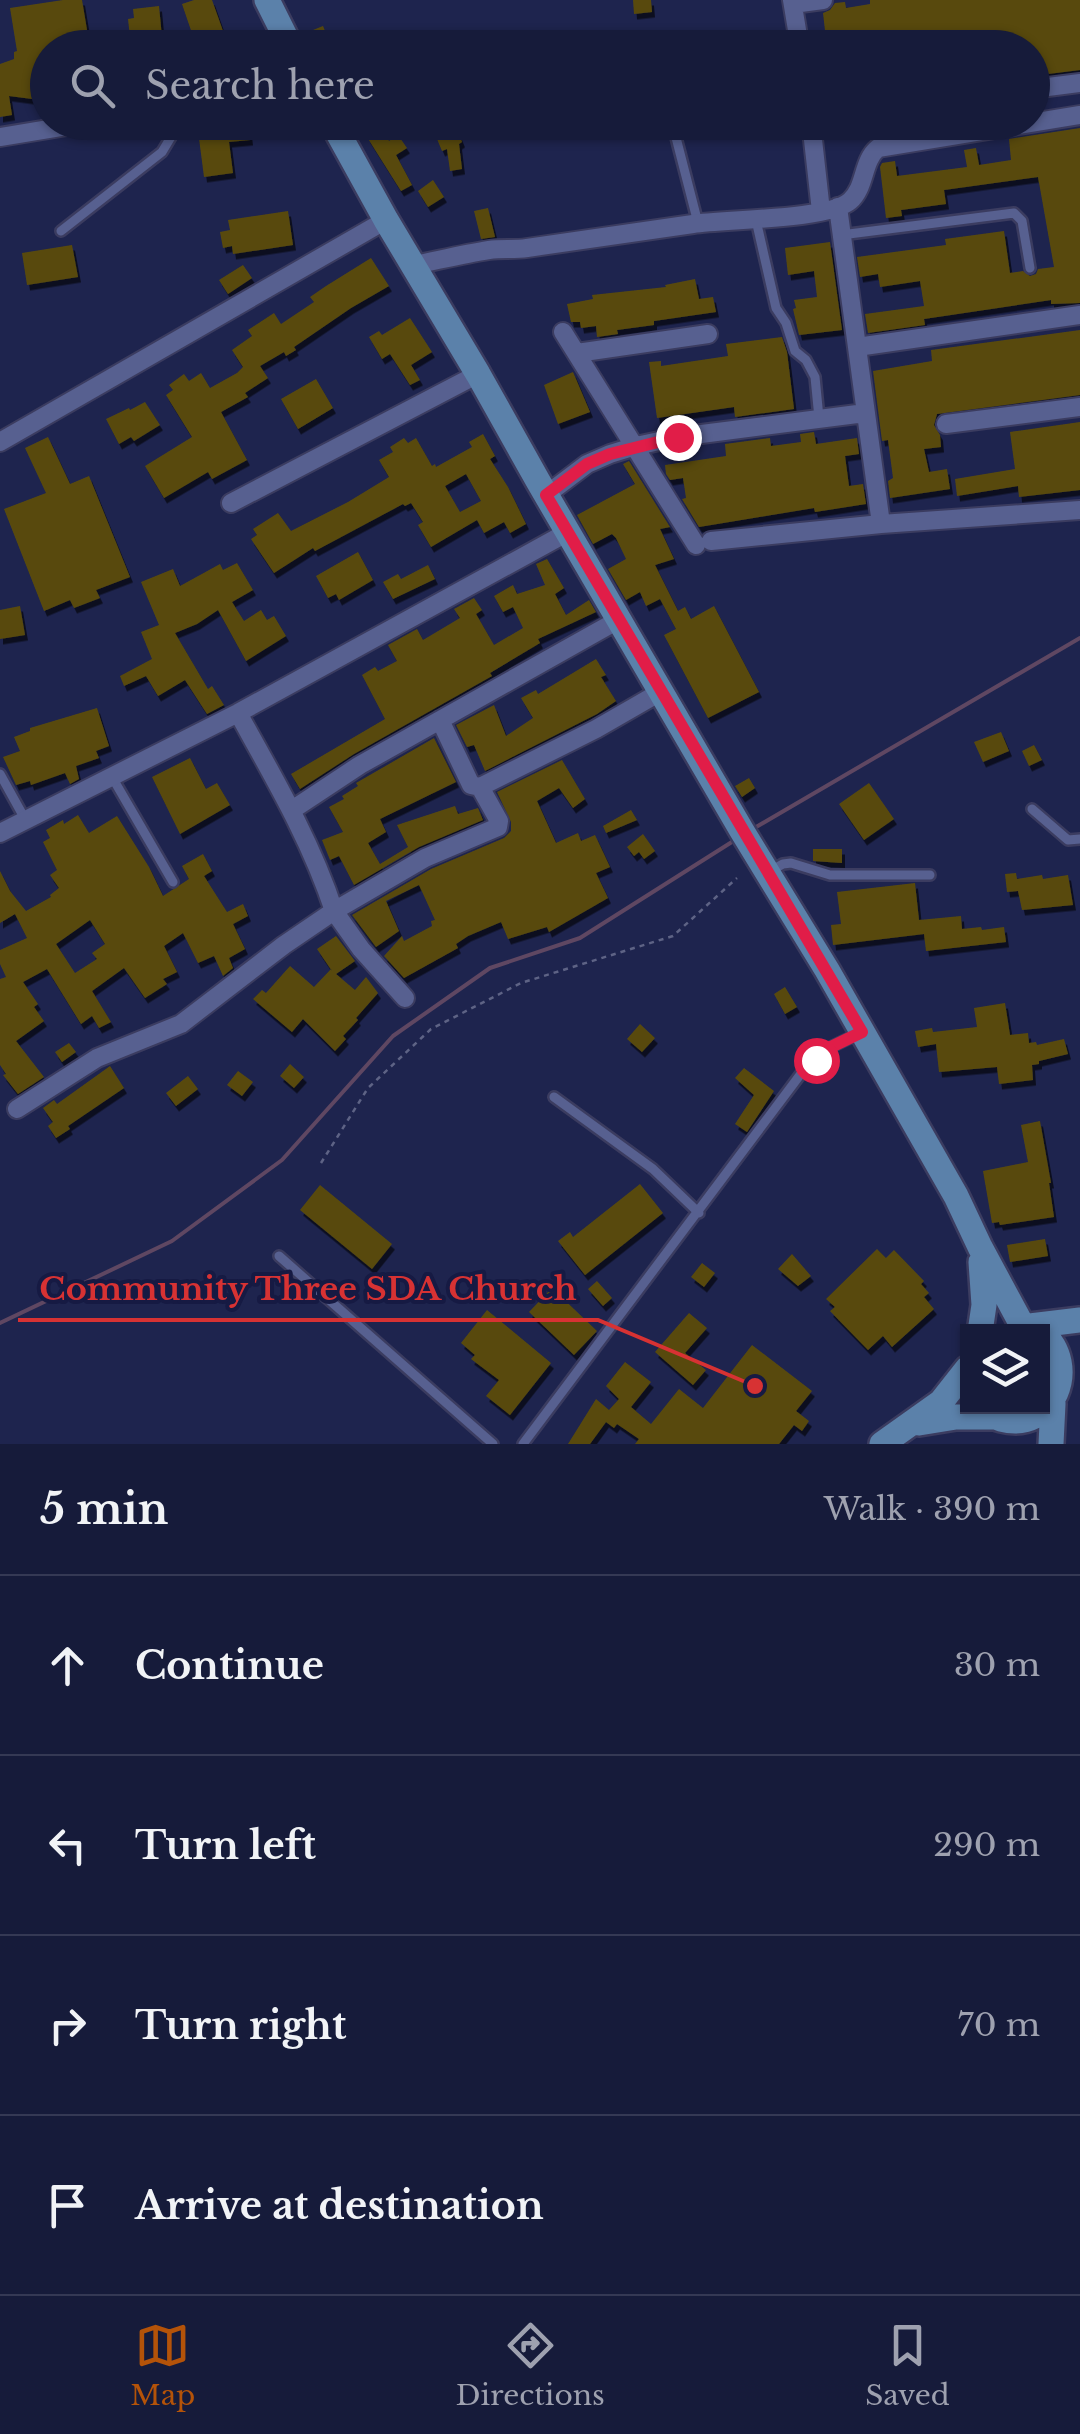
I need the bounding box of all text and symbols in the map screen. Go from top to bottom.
search box [30,30,1050,140]
icon: search [65,58,120,113]
text: Search here [145,62,375,109]
route end [656,415,702,461]
route start [794,1038,840,1084]
callout: Community Three SDA Church [18,1258,598,1320]
text: Community Three SDA Church [39,1269,577,1309]
map controls [960,1324,1050,1414]
button: layers [960,1324,1050,1414]
text: 5 min [40,1483,168,1535]
text: Walk · 390 m [824,1489,1040,1529]
icon: ahead [40,1638,95,1693]
text: Continue [135,1642,324,1689]
text: 30 m [954,1645,1040,1685]
icon: left [40,1818,95,1873]
text: Turn left [135,1822,316,1869]
text: 290 m [933,1825,1040,1865]
icon: right [40,1998,95,2053]
text: Turn right [135,2002,346,2049]
text: 70 m [958,2005,1040,2045]
icon: arrive [40,2178,95,2233]
text: Arrive at destination [135,2182,544,2229]
tab: Map [130,2318,195,2413]
tab: Directions [456,2318,605,2413]
tab: Saved [865,2318,950,2413]

